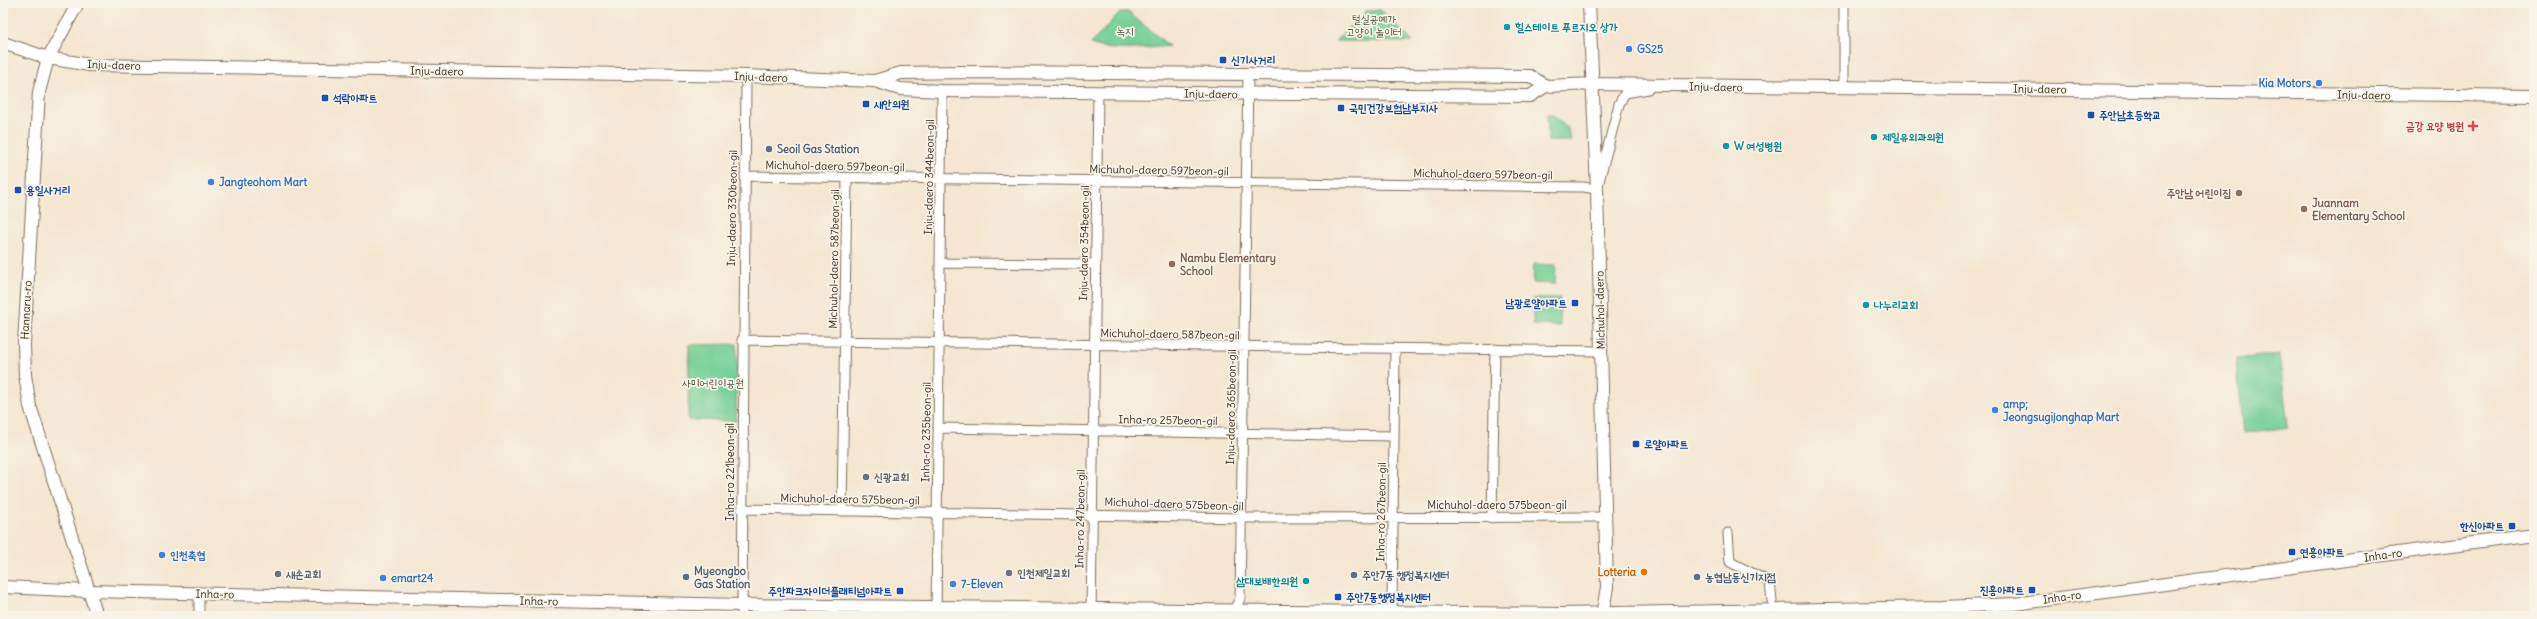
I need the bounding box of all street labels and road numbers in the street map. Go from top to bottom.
street label: Inju-daero [87,57,141,73]
street label: Inju-daero [410,64,464,78]
street label: Inju-daero [734,69,788,85]
street label: Inju-daero [1689,80,1743,94]
street label: Inju-daero [2013,82,2067,96]
street label: Inju-daero [1184,87,1238,101]
street label: Inju-daero [2337,88,2391,102]
street label: Inju-daero 344beon-gil [921,119,937,235]
street label: Inju-daero 330beon-gil [724,150,740,266]
street label: Michuhol-daero 597beon-gil [765,158,905,174]
street label: Michuhol-daero 597beon-gil [1089,162,1229,178]
street label: Michuhol-daero 597beon-gil [1413,166,1553,182]
street label: Inju-daero 354beon-gil [1076,185,1092,301]
street label: Michuhol-daero 587beon-gil [826,189,842,329]
street label: Michuhol-daero [1592,271,1608,349]
street label: Hannaru-ro [17,280,35,340]
street label: Michuhol-daero 587beon-gil [1100,326,1240,342]
street label: Inju-daero 365beon-gil [1223,349,1239,465]
street label: Inha-ro 235beon-gil [918,382,934,482]
street label: Inha-ro 257beon-gil [1118,412,1218,428]
street label: Inha-ro 221beon-gil [723,423,737,521]
street label: Inha-ro 267beon-gil [1373,462,1389,562]
street label: Inha-ro 247beon-gil [1072,469,1088,569]
street label: Michuhol-daero 575beon-gil [780,491,920,507]
street label: Michuhol-daero 575beon-gil [1104,495,1244,513]
street label: Michuhol-daero 575beon-gil [1427,498,1567,512]
street label: Inha-ro [2363,545,2403,565]
street label: Inha-ro [196,587,234,601]
street label: Inha-ro [2042,587,2082,607]
street label: Inha-ro [520,594,558,608]

